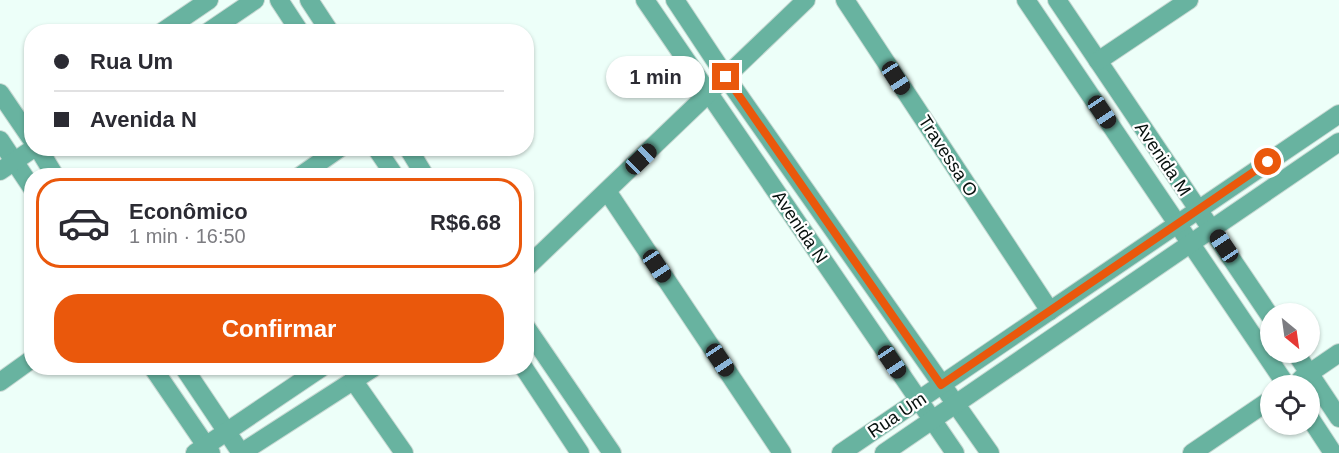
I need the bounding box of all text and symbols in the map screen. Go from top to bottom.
text: Rua Um [90,49,173,74]
callout: 1 min [606,56,705,98]
car [879,58,913,98]
route end [712,63,739,90]
text: 1 min [629,66,682,88]
car [1084,92,1120,132]
text: Avenida N [90,107,197,132]
street label: Travessa O [914,112,982,200]
street label: Avenida M [1131,118,1195,200]
car [622,140,660,178]
route start [1254,148,1281,175]
street label: Avenida N [769,187,831,267]
icon: car [57,196,111,250]
text: Econômico [129,199,248,224]
text: R$6.68 [430,210,501,235]
text: 1 min · 16:50 [129,225,246,247]
car [1206,226,1242,266]
car [639,246,675,286]
button: Confirmar [54,294,504,363]
north arrow [1260,303,1320,363]
map controls [1260,303,1320,435]
car [702,340,738,380]
car [874,342,910,382]
button: locate [1260,375,1320,435]
street label: Rua Um [864,388,930,442]

